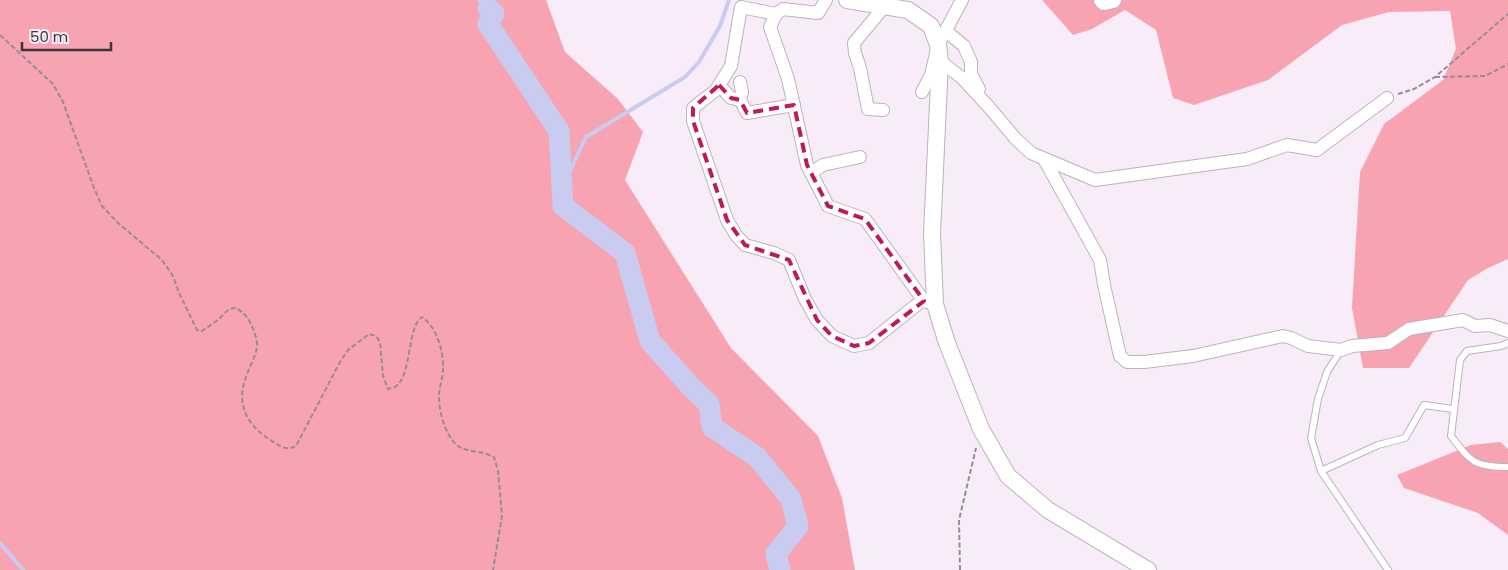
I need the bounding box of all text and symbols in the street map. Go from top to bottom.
scale bar [22,20,111,52]
text: 50 m [30,26,68,47]

